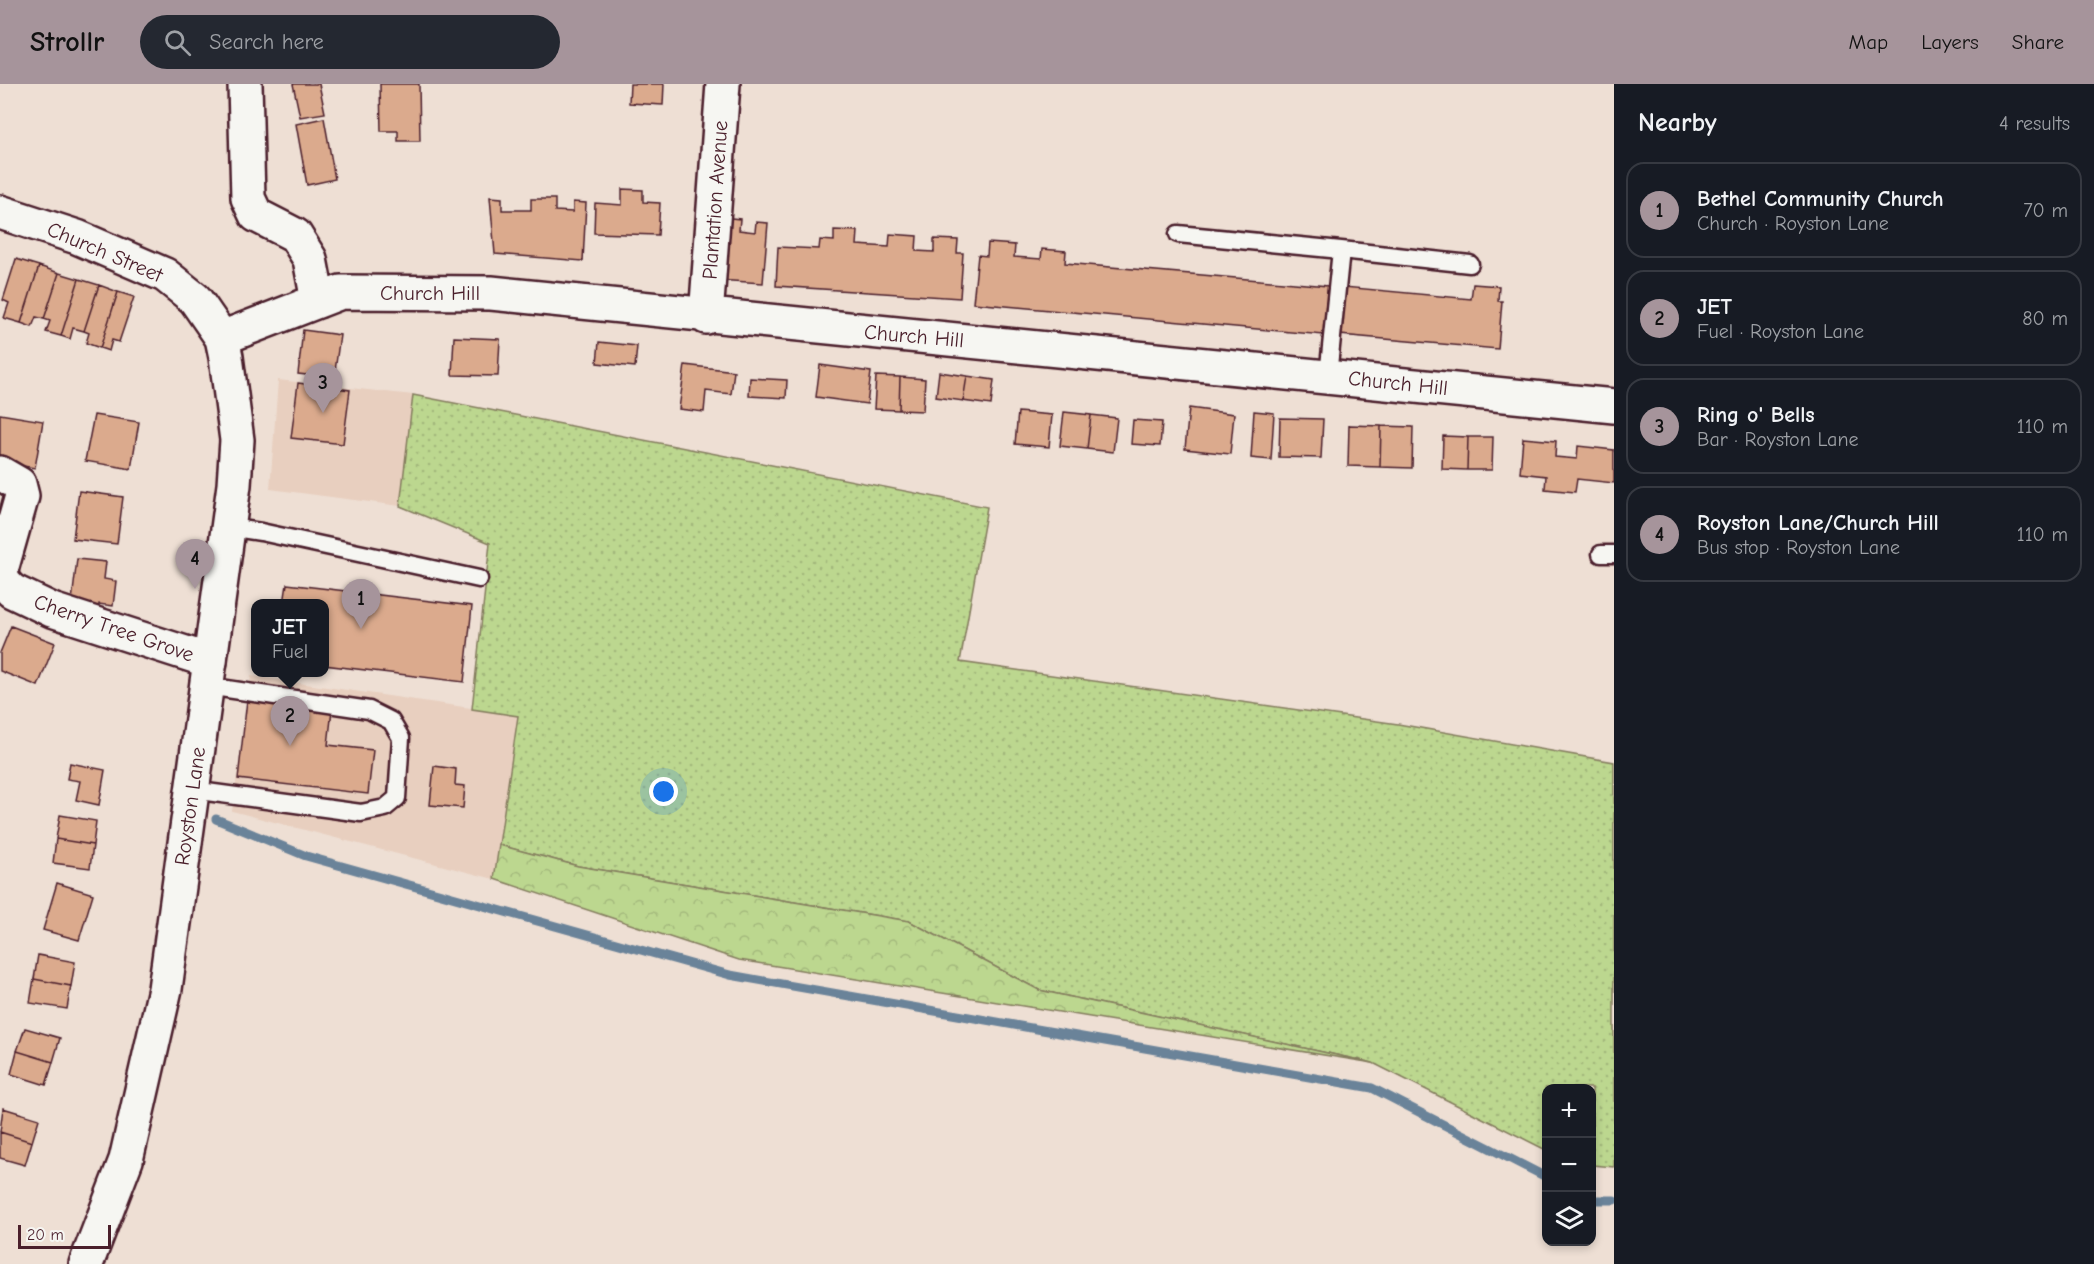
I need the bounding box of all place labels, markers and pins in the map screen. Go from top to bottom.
pin: 3 [304,364,342,413]
pin: 4 [176,540,214,589]
pin: 1 [342,580,380,629]
pin: 2 [270,696,310,746]

